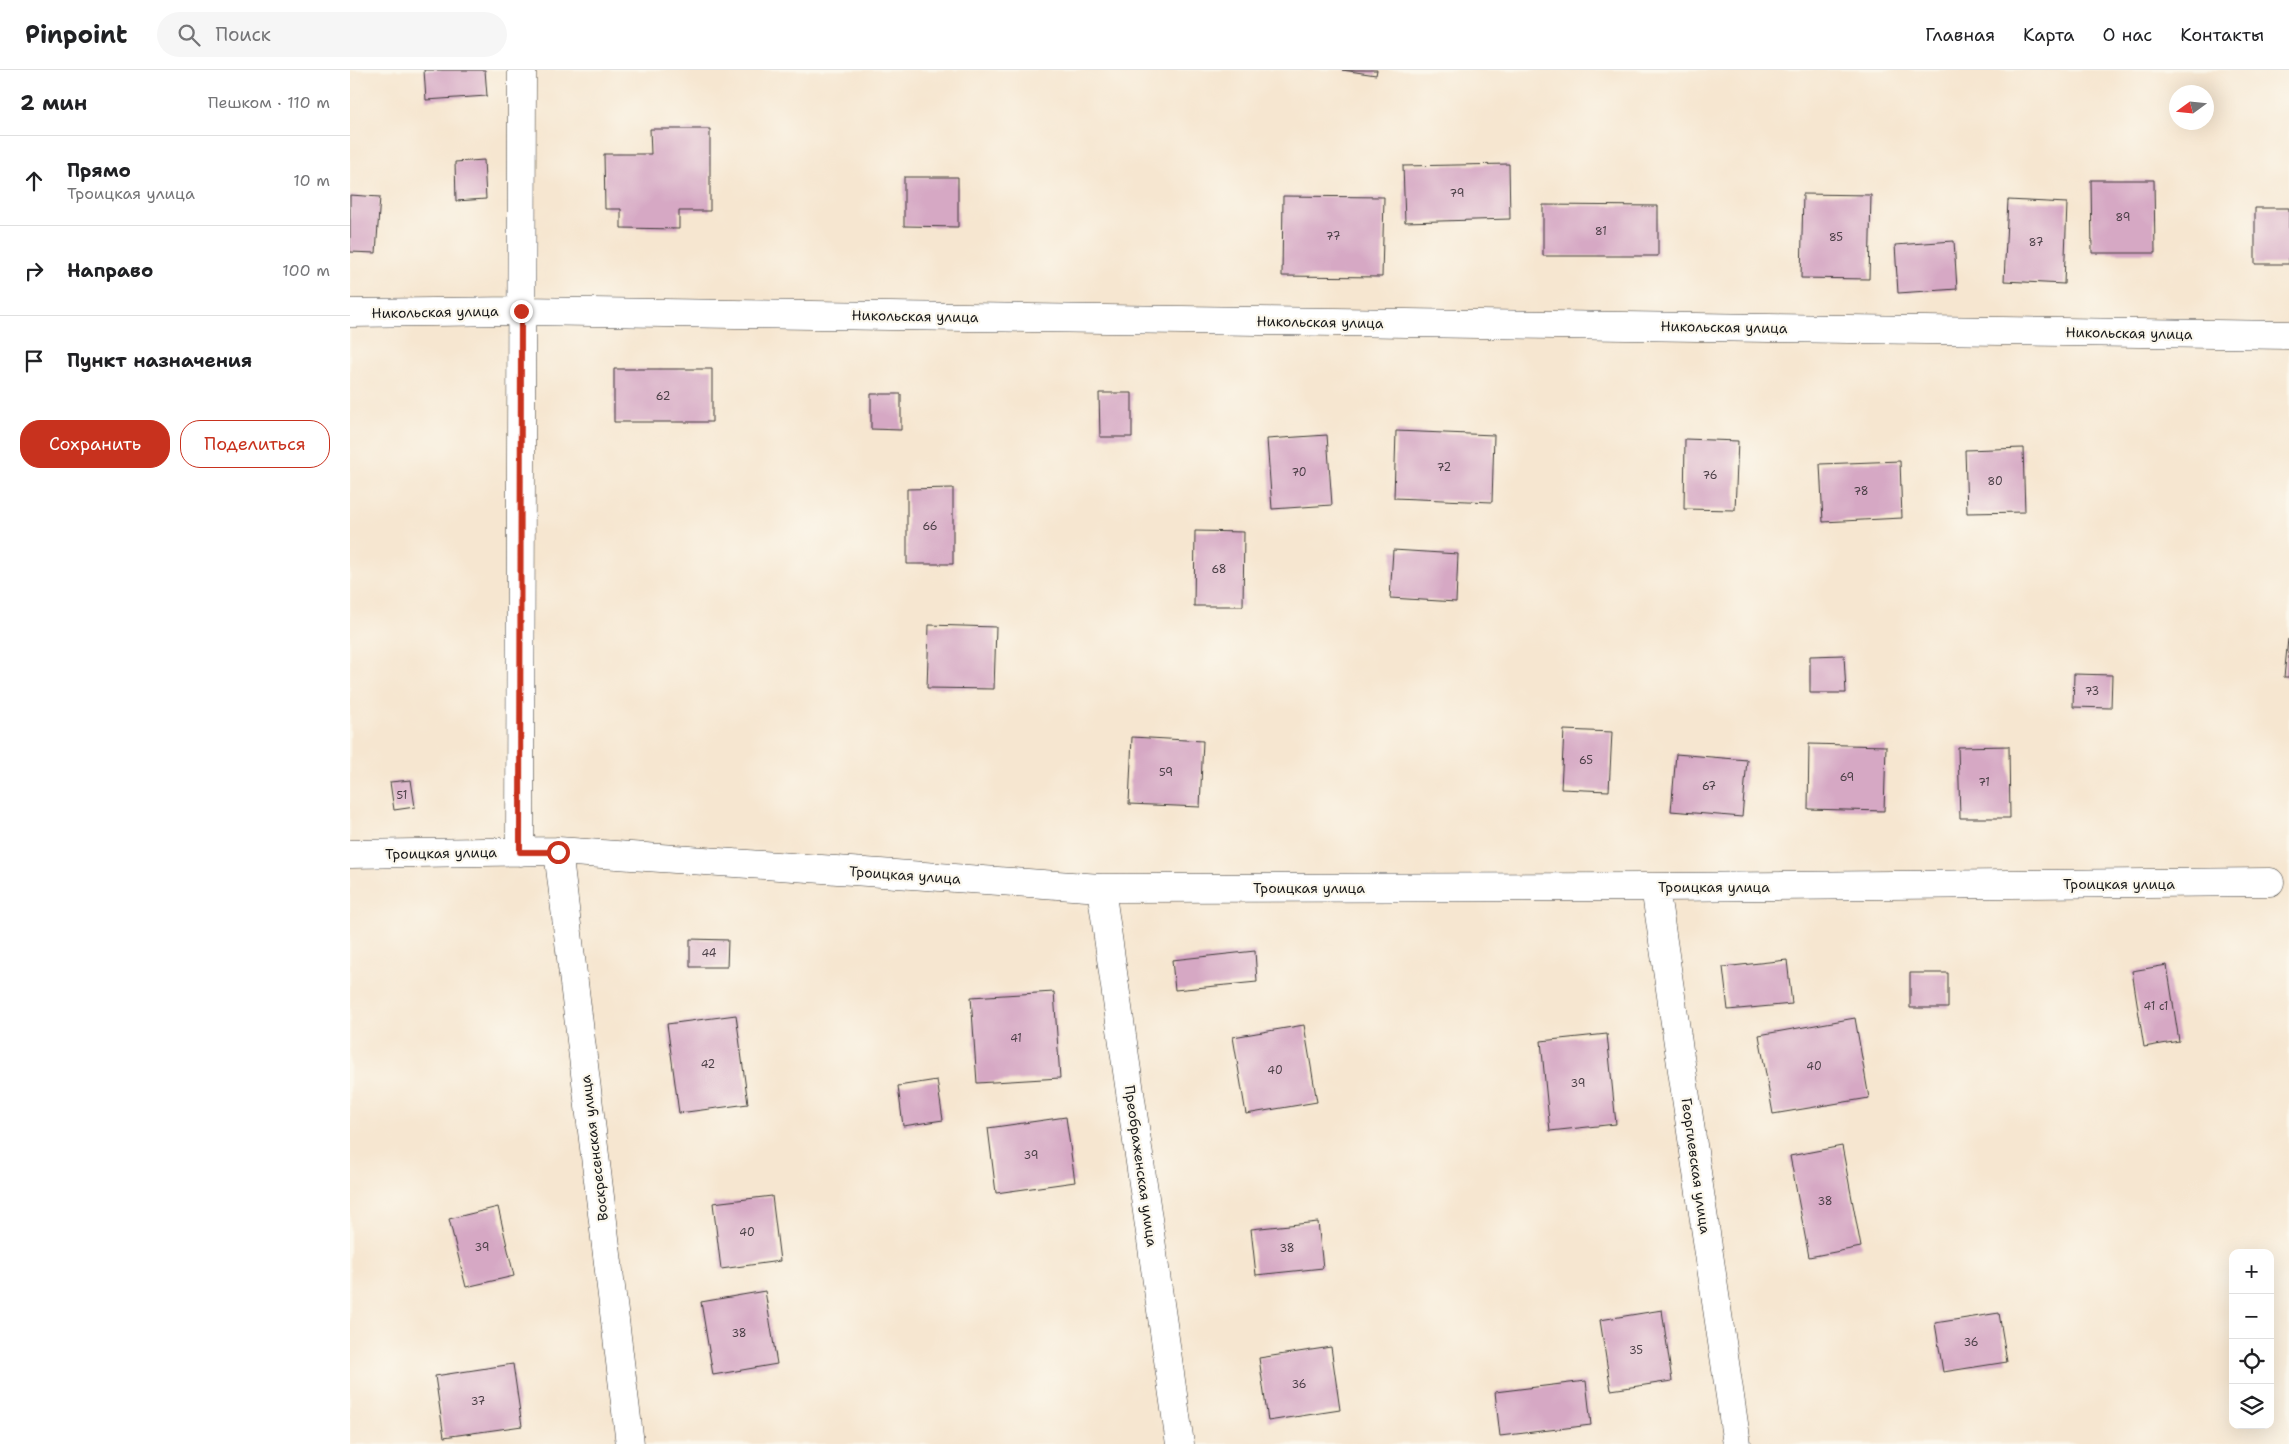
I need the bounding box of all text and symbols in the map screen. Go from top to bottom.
search box [157,12,507,57]
text: Pinpoint [25,19,127,51]
icon: search [175,21,203,49]
text: Поиск [215,22,271,47]
text: Главная [1925,23,1995,47]
text: Карта [2023,23,2075,47]
text: О нас [2103,23,2152,47]
text: Контакты [2180,23,2264,47]
north arrow [2169,85,2214,130]
text: 2 мин [20,89,87,117]
text: Пешком · 110 m [208,92,330,113]
text: Прямо [67,158,131,183]
icon: ahead [20,167,48,195]
text: 10 m [293,170,330,191]
text: Троицкая улица [67,183,195,204]
house number: 79 [1450,186,1465,201]
house number: 89 [2116,210,2130,225]
house number: 81 [1595,224,1607,239]
house number: 77 [1326,229,1341,244]
house number: 85 [1829,230,1843,245]
house number: 87 [2029,235,2044,250]
icon: right [20,257,48,285]
text: Направо [67,258,153,283]
text: 100 m [282,260,330,281]
route end [510,300,533,323]
street label: Никольская улица [371,302,499,322]
street label: Никольская улица [851,306,979,326]
street label: Никольская улица [1256,312,1384,332]
street label: Никольская улица [1660,317,1788,337]
street label: Никольская улица [2065,323,2193,343]
icon: arrive [20,347,48,375]
text: Пункт назначения [67,348,252,373]
house number: 62 [656,389,670,404]
button: Сохранить [20,420,170,468]
button: Поделиться [180,420,330,468]
house number: 72 [1437,460,1451,475]
house number: 70 [1291,465,1307,480]
house number: 76 [1703,468,1717,483]
house number: 80 [1987,474,2003,489]
house number: 78 [1854,484,1868,499]
house number: 66 [922,519,938,534]
house number: 68 [1212,562,1226,577]
house number: 73 [2085,684,2099,699]
house number: 65 [1579,753,1593,768]
house number: 59 [1159,765,1173,780]
house number: 69 [1840,770,1854,785]
house number: 71 [1978,775,1990,790]
house number: 67 [1702,779,1716,794]
house number: 51 [397,788,407,803]
route start [547,841,570,864]
street label: Троицкая улица [385,843,497,863]
street label: Троицкая улица [849,862,962,888]
street label: Троицкая улица [2063,875,2175,893]
street label: Троицкая улица [1658,878,1770,896]
street label: Троицкая улица [1253,879,1365,897]
house number: 44 [701,946,717,961]
house number: 41 с1 [2144,999,2168,1014]
house number: 41 [1010,1031,1022,1046]
house number: 42 [701,1057,715,1072]
house number: 40 [1806,1059,1822,1074]
house number: 40 [1267,1063,1283,1078]
street label: Воскресенская улица [576,1074,612,1222]
house number: 39 [1571,1076,1585,1091]
street label: Преображенская улица [1121,1084,1161,1248]
street label: Георгиевская улица [1678,1097,1714,1235]
house number: 39 [1024,1148,1038,1163]
house number: 38 [1817,1194,1833,1209]
house number: 40 [739,1225,755,1240]
house number: 39 [475,1240,489,1255]
house number: 38 [1279,1241,1295,1256]
map controls [2229,1249,2274,1429]
button: + [2229,1249,2274,1294]
button: − [2229,1294,2274,1339]
house number: 38 [731,1326,747,1341]
house number: 36 [1963,1335,1979,1350]
button: locate [2229,1339,2274,1384]
house number: 35 [1629,1343,1643,1358]
house number: 36 [1291,1377,1307,1392]
button: layers [2229,1384,2274,1429]
house number: 37 [471,1394,486,1409]

